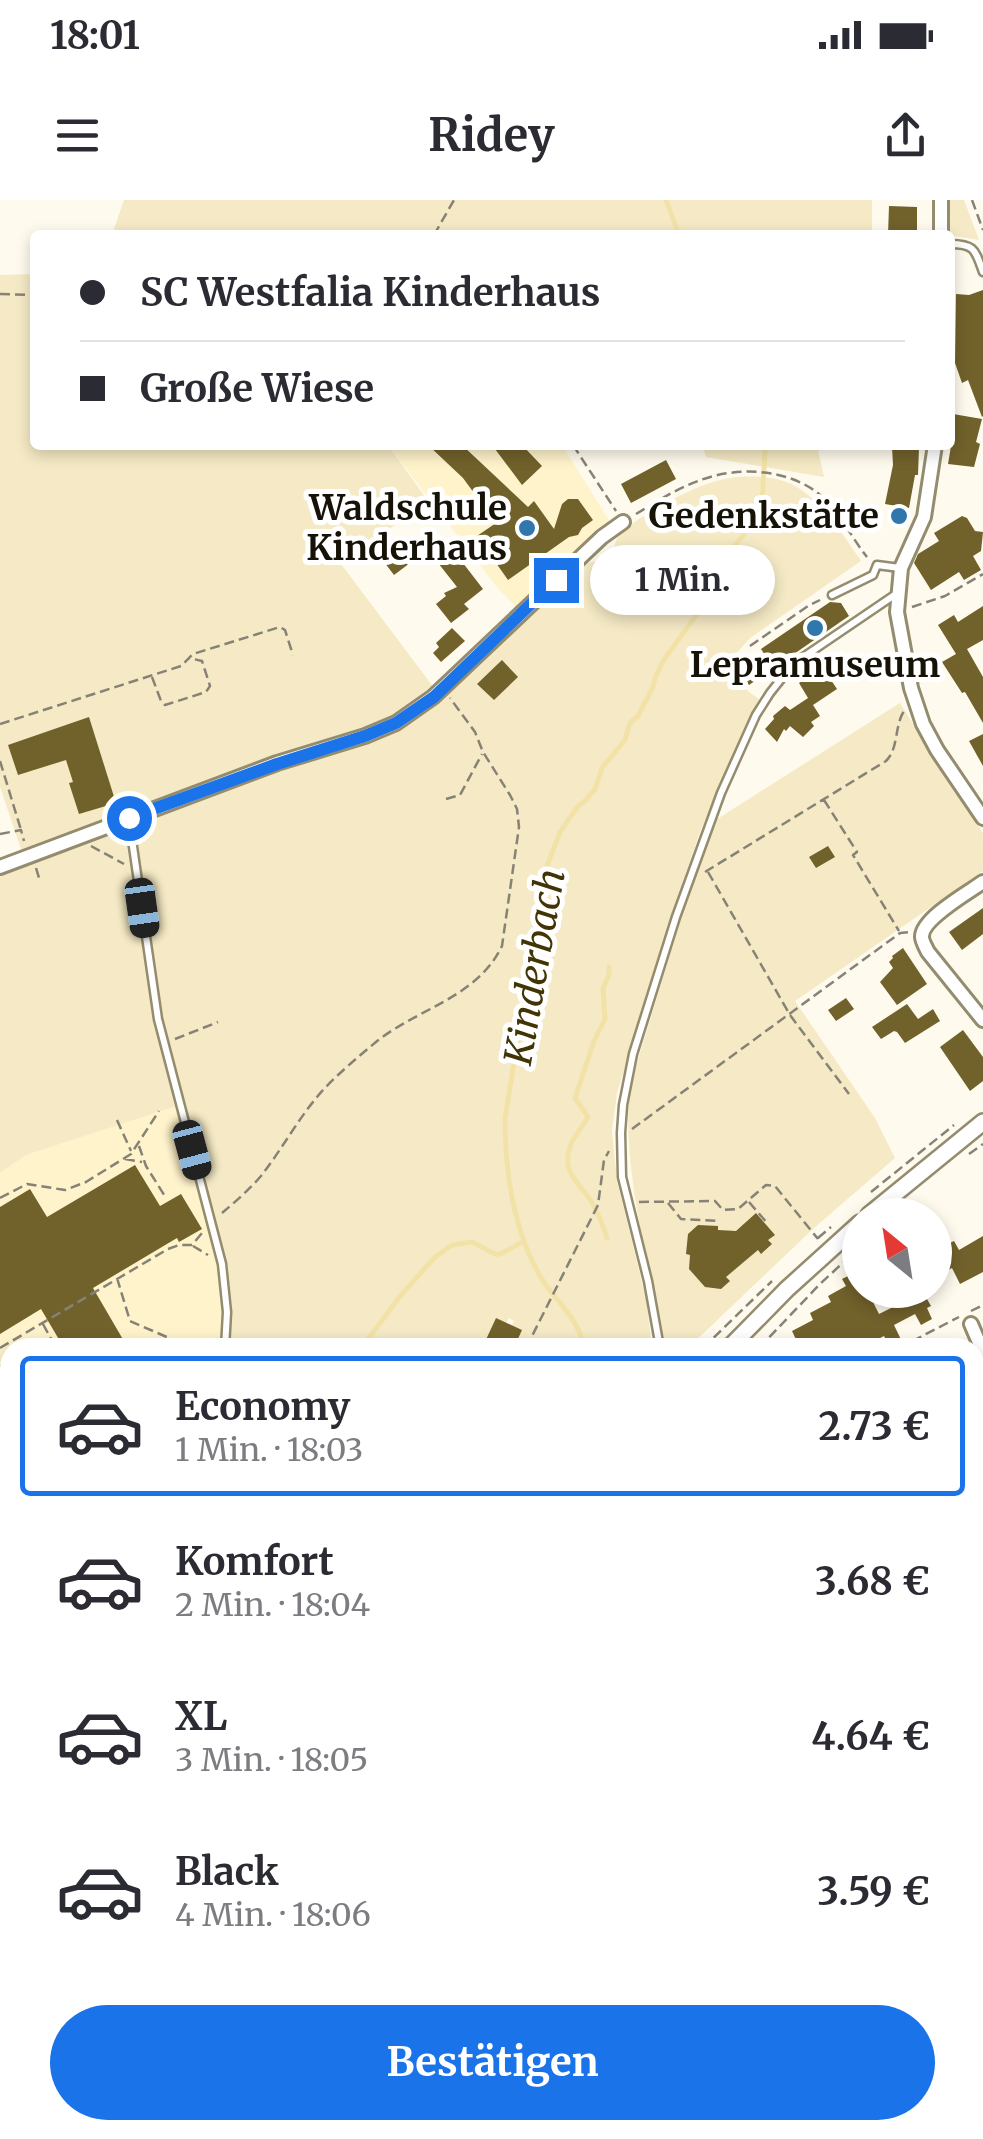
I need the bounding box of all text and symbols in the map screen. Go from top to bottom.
text: 18:01 [50,12,140,59]
text: Ridey [428,107,555,163]
icon: menu [50,108,105,163]
icon: share [878,108,933,163]
text: SC Westfalia Kinderhaus [140,269,600,316]
text: Große Wiese [140,365,374,412]
place label: Waldschule Kinderhaus [306,486,507,570]
place label: Gedenkstätte [648,494,879,538]
marker: Gedenkstätte [888,505,910,527]
marker: Waldschule Kinderhaus [516,517,538,539]
callout: 1 Min. [591,545,776,615]
route end [534,558,579,603]
text: 1 Min. [635,560,730,600]
marker: Lepramuseum [804,617,826,639]
place label: Lepramuseum [690,643,940,687]
route start [107,796,152,841]
water label: Kinderbach [494,865,575,1070]
car [123,876,161,940]
car [170,1117,214,1183]
north arrow [842,1198,952,1308]
map controls [842,1198,952,1308]
icon: car [55,1381,145,1471]
text: Economy [175,1383,350,1430]
text: 2.73 € [819,1403,930,1450]
text: 1 Min. · 18:03 [175,1430,363,1470]
icon: car [55,1536,145,1626]
text: Komfort [175,1538,334,1585]
text: 3.68 € [815,1558,930,1605]
text: 2 Min. · 18:04 [175,1585,370,1625]
icon: car [55,1691,145,1781]
text: XL [175,1693,227,1740]
text: 4.64 € [811,1713,930,1760]
text: 3 Min. · 18:05 [175,1740,368,1780]
icon: car [55,1846,145,1936]
text: Black [175,1848,279,1895]
text: 3.59 € [817,1868,930,1915]
text: 4 Min. · 18:06 [175,1895,371,1935]
button: Bestätigen [50,2005,935,2120]

